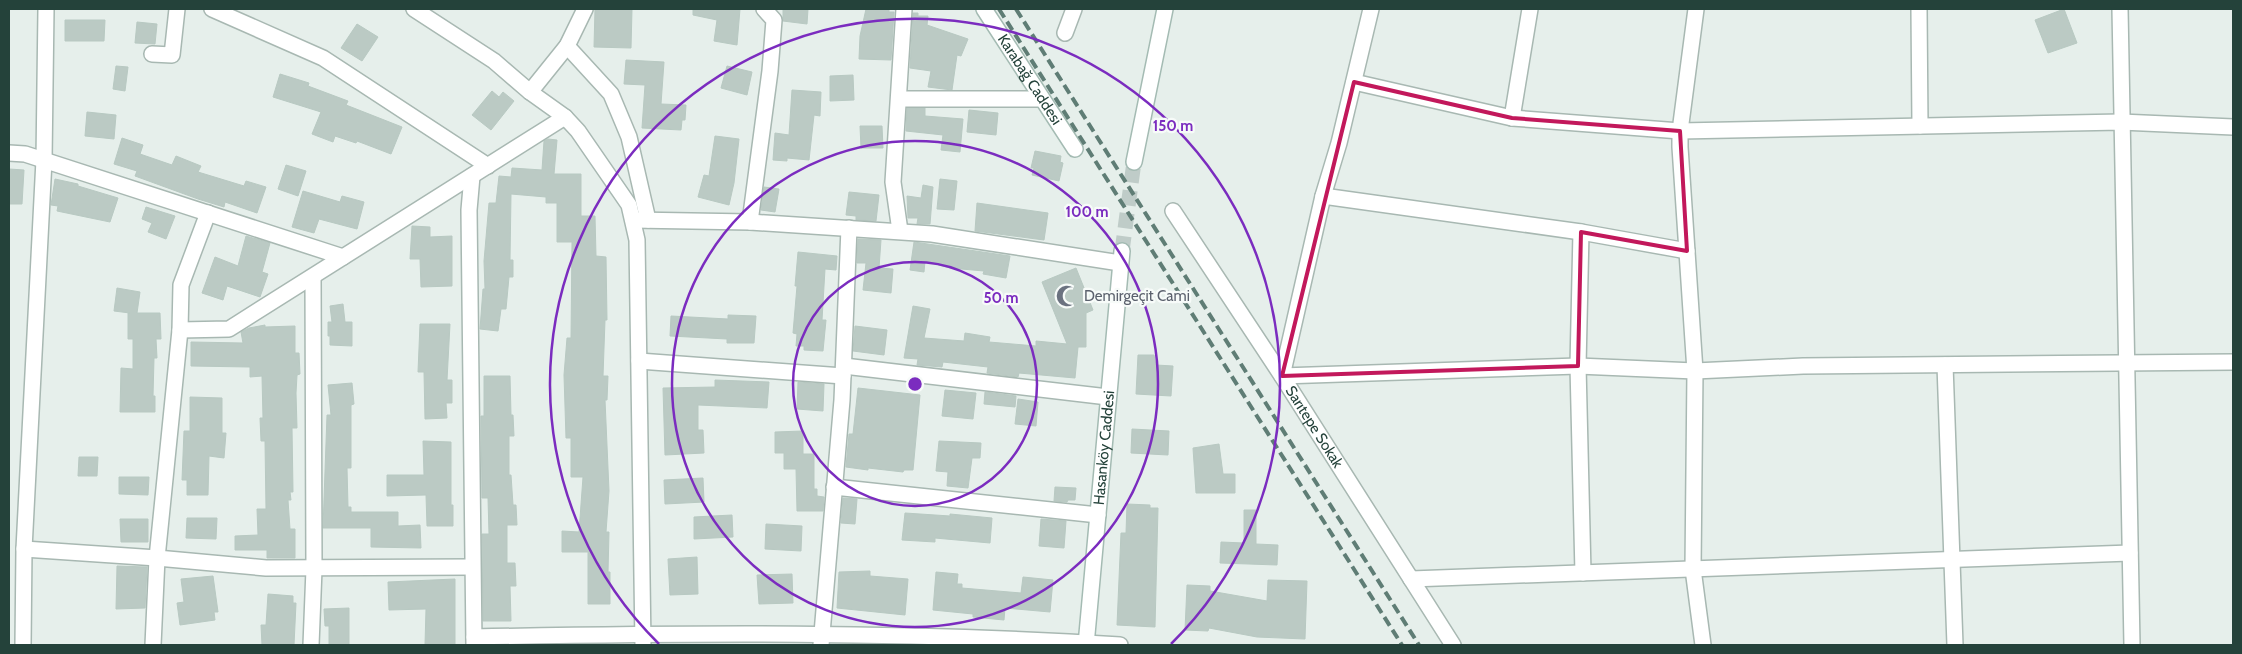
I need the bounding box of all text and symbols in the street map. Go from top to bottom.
street label: Karabağ Caddesi [994,31,1066,128]
text: 150 m [1153,117,1193,135]
text: 100 m [1065,203,1109,221]
mosque icon: Demirgeçit Cami [1054,283,1080,309]
place label: Demirgeçit Cami [1084,287,1190,305]
text: 50 m [983,289,1019,307]
centre of rings [906,375,924,393]
street label: Sarıtepe Sokak [1282,383,1347,471]
street label: Hasanköy Caddesi [1090,390,1118,506]

